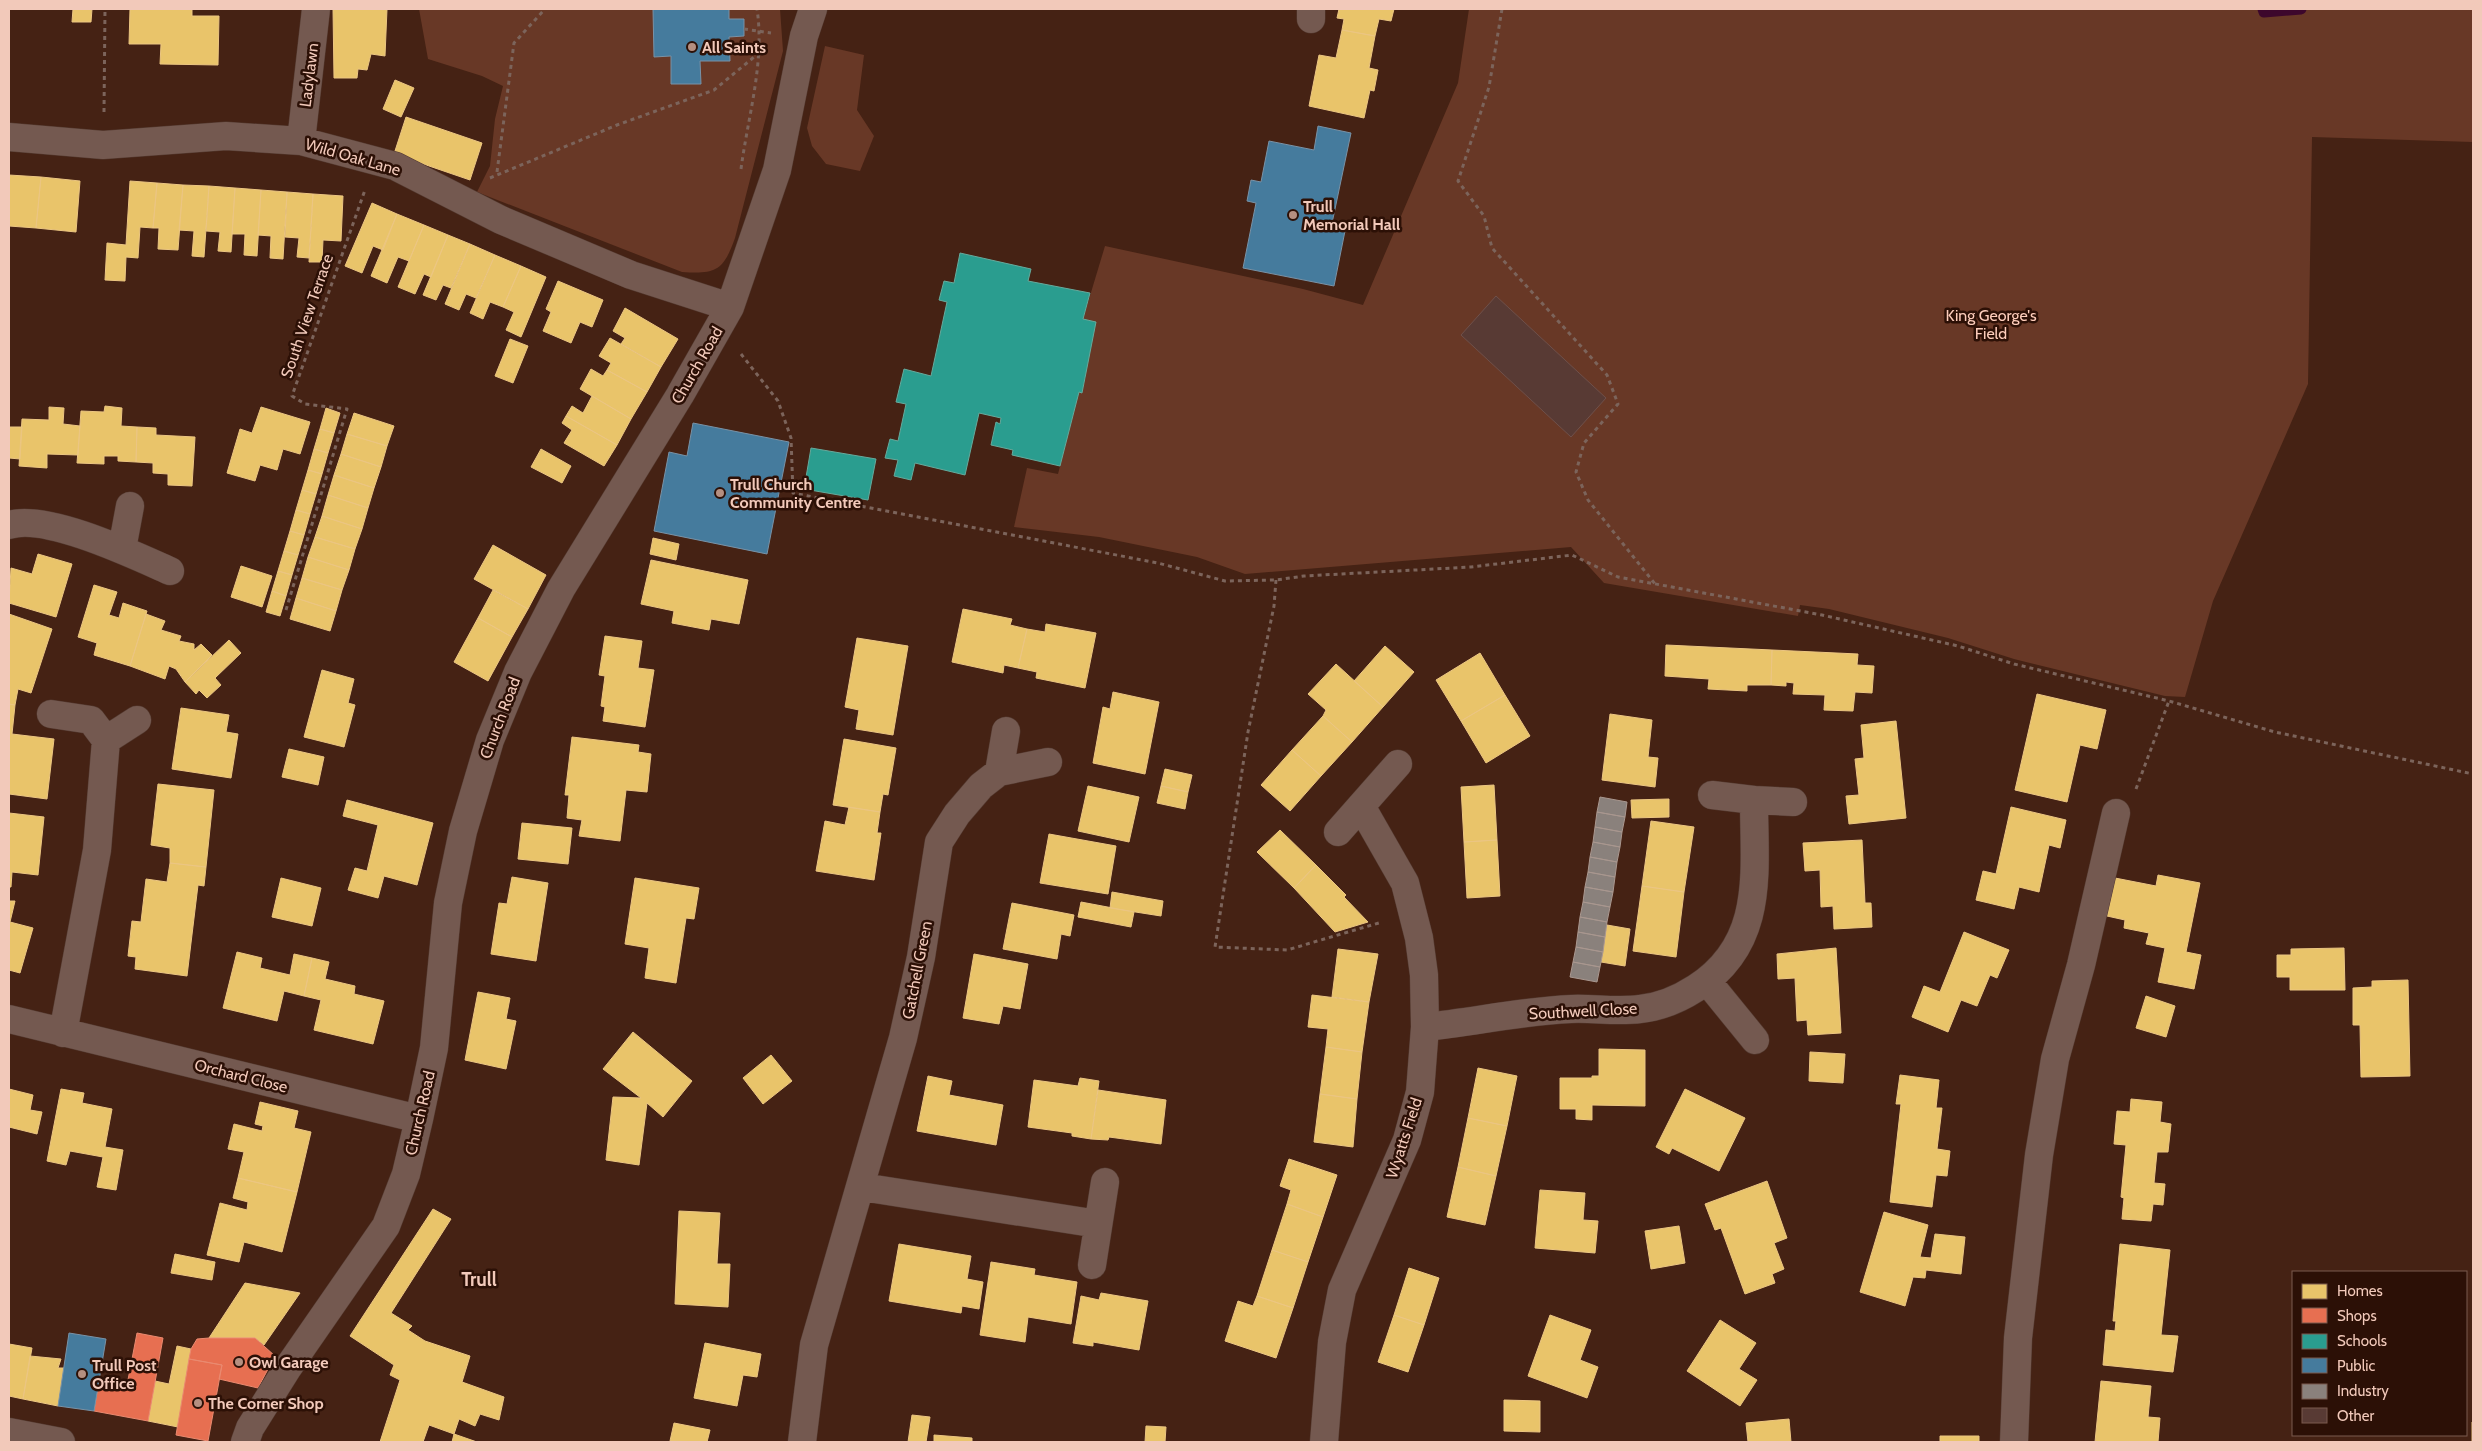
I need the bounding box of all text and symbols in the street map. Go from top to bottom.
place label: All Saints [702,38,766,57]
marker: All Saints [686,41,698,53]
street label: Ladylawn [296,42,322,108]
street label: Wild Oak Lane [303,134,403,180]
place label: Trull Memorial Hall [1303,197,1400,234]
marker: Trull Memorial Hall [1287,209,1299,221]
street label: South View Terrace [277,251,337,381]
park label: King George's Field [1945,306,2037,343]
street label: Church Road [667,323,727,407]
place label: Trull Church Community Centre [730,475,861,512]
marker: Trull Church Community Centre [714,487,726,499]
street label: Church Road [476,674,524,762]
street label: Gatchell Green [898,919,936,1021]
street label: Southwell Close [1528,999,1638,1023]
street label: Orchard Close [193,1055,289,1097]
street label: Church Road [401,1069,439,1157]
street label: Wyatts Field [1382,1095,1426,1181]
district label: Trull [461,1268,497,1291]
legend [2292,1271,2467,1436]
text: Homes [2337,1282,2383,1300]
text: Shops [2337,1307,2377,1325]
text: Schools [2337,1332,2387,1350]
place label: Owl Garage [249,1353,329,1372]
place label: Trull Post Office [92,1356,157,1393]
marker: Owl Garage [233,1356,245,1368]
text: Public [2337,1357,2375,1375]
marker: Trull Post Office [76,1368,88,1380]
text: Industry [2337,1382,2389,1400]
place label: The Corner Shop [208,1394,324,1413]
marker: The Corner Shop [192,1397,204,1409]
text: Other [2337,1407,2374,1425]

